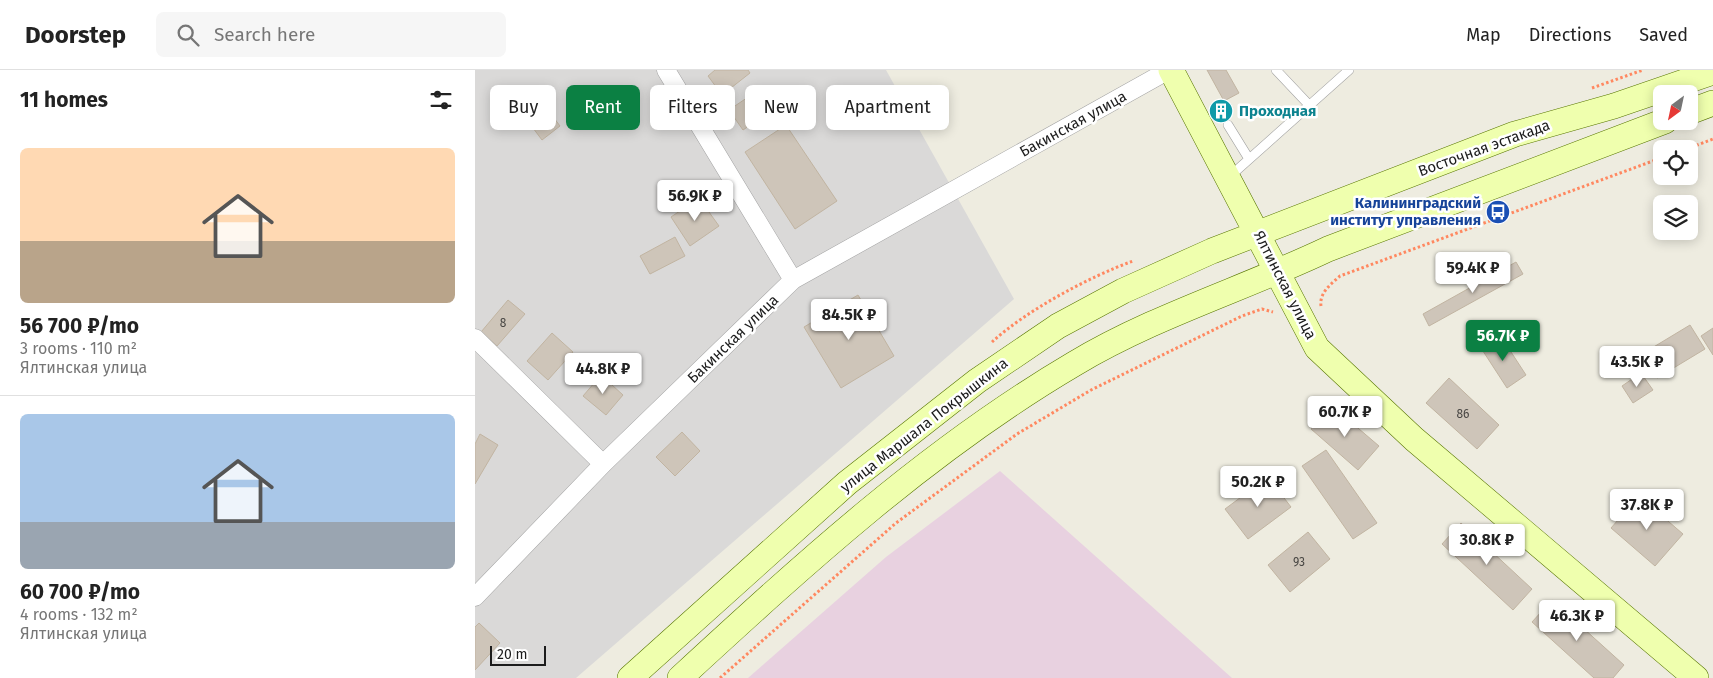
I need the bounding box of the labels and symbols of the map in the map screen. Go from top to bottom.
north arrow [1653,85,1697,130]
street label: Бакинская улица [1016,87,1130,161]
building icon: Проходная [1208,98,1234,124]
place label: Проходная [1239,102,1316,120]
street label: Восточная эстакада [1416,116,1552,180]
pin: 56.9K ₽ [649,180,741,222]
place label: Калининградский институт управления [1330,194,1481,229]
bus stop icon: Калининградский институт управления [1485,199,1511,225]
street label: Ялтинская улица [1250,228,1320,342]
pin: 59.4K ₽ [1427,252,1519,294]
street label: Бакинская улица [684,291,782,387]
pin: 84.5K ₽ [803,298,895,341]
house number: 8 [500,316,507,330]
pin: 56.7K ₽ [1457,320,1549,362]
pin: 43.5K ₽ [1591,346,1683,388]
pin: 44.8K ₽ [557,352,649,395]
street label: улица Маршала Покрышкина [837,354,1011,496]
pin: 60.7K ₽ [1299,396,1391,438]
house number: 86 [1456,407,1470,421]
pin: 50.2K ₽ [1212,466,1304,508]
pin: 37.8K ₽ [1601,488,1693,531]
pin: 30.8K ₽ [1441,524,1533,566]
house number: 93 [1293,555,1305,569]
pin: 46.3K ₽ [1531,600,1623,642]
scale bar [490,643,546,666]

